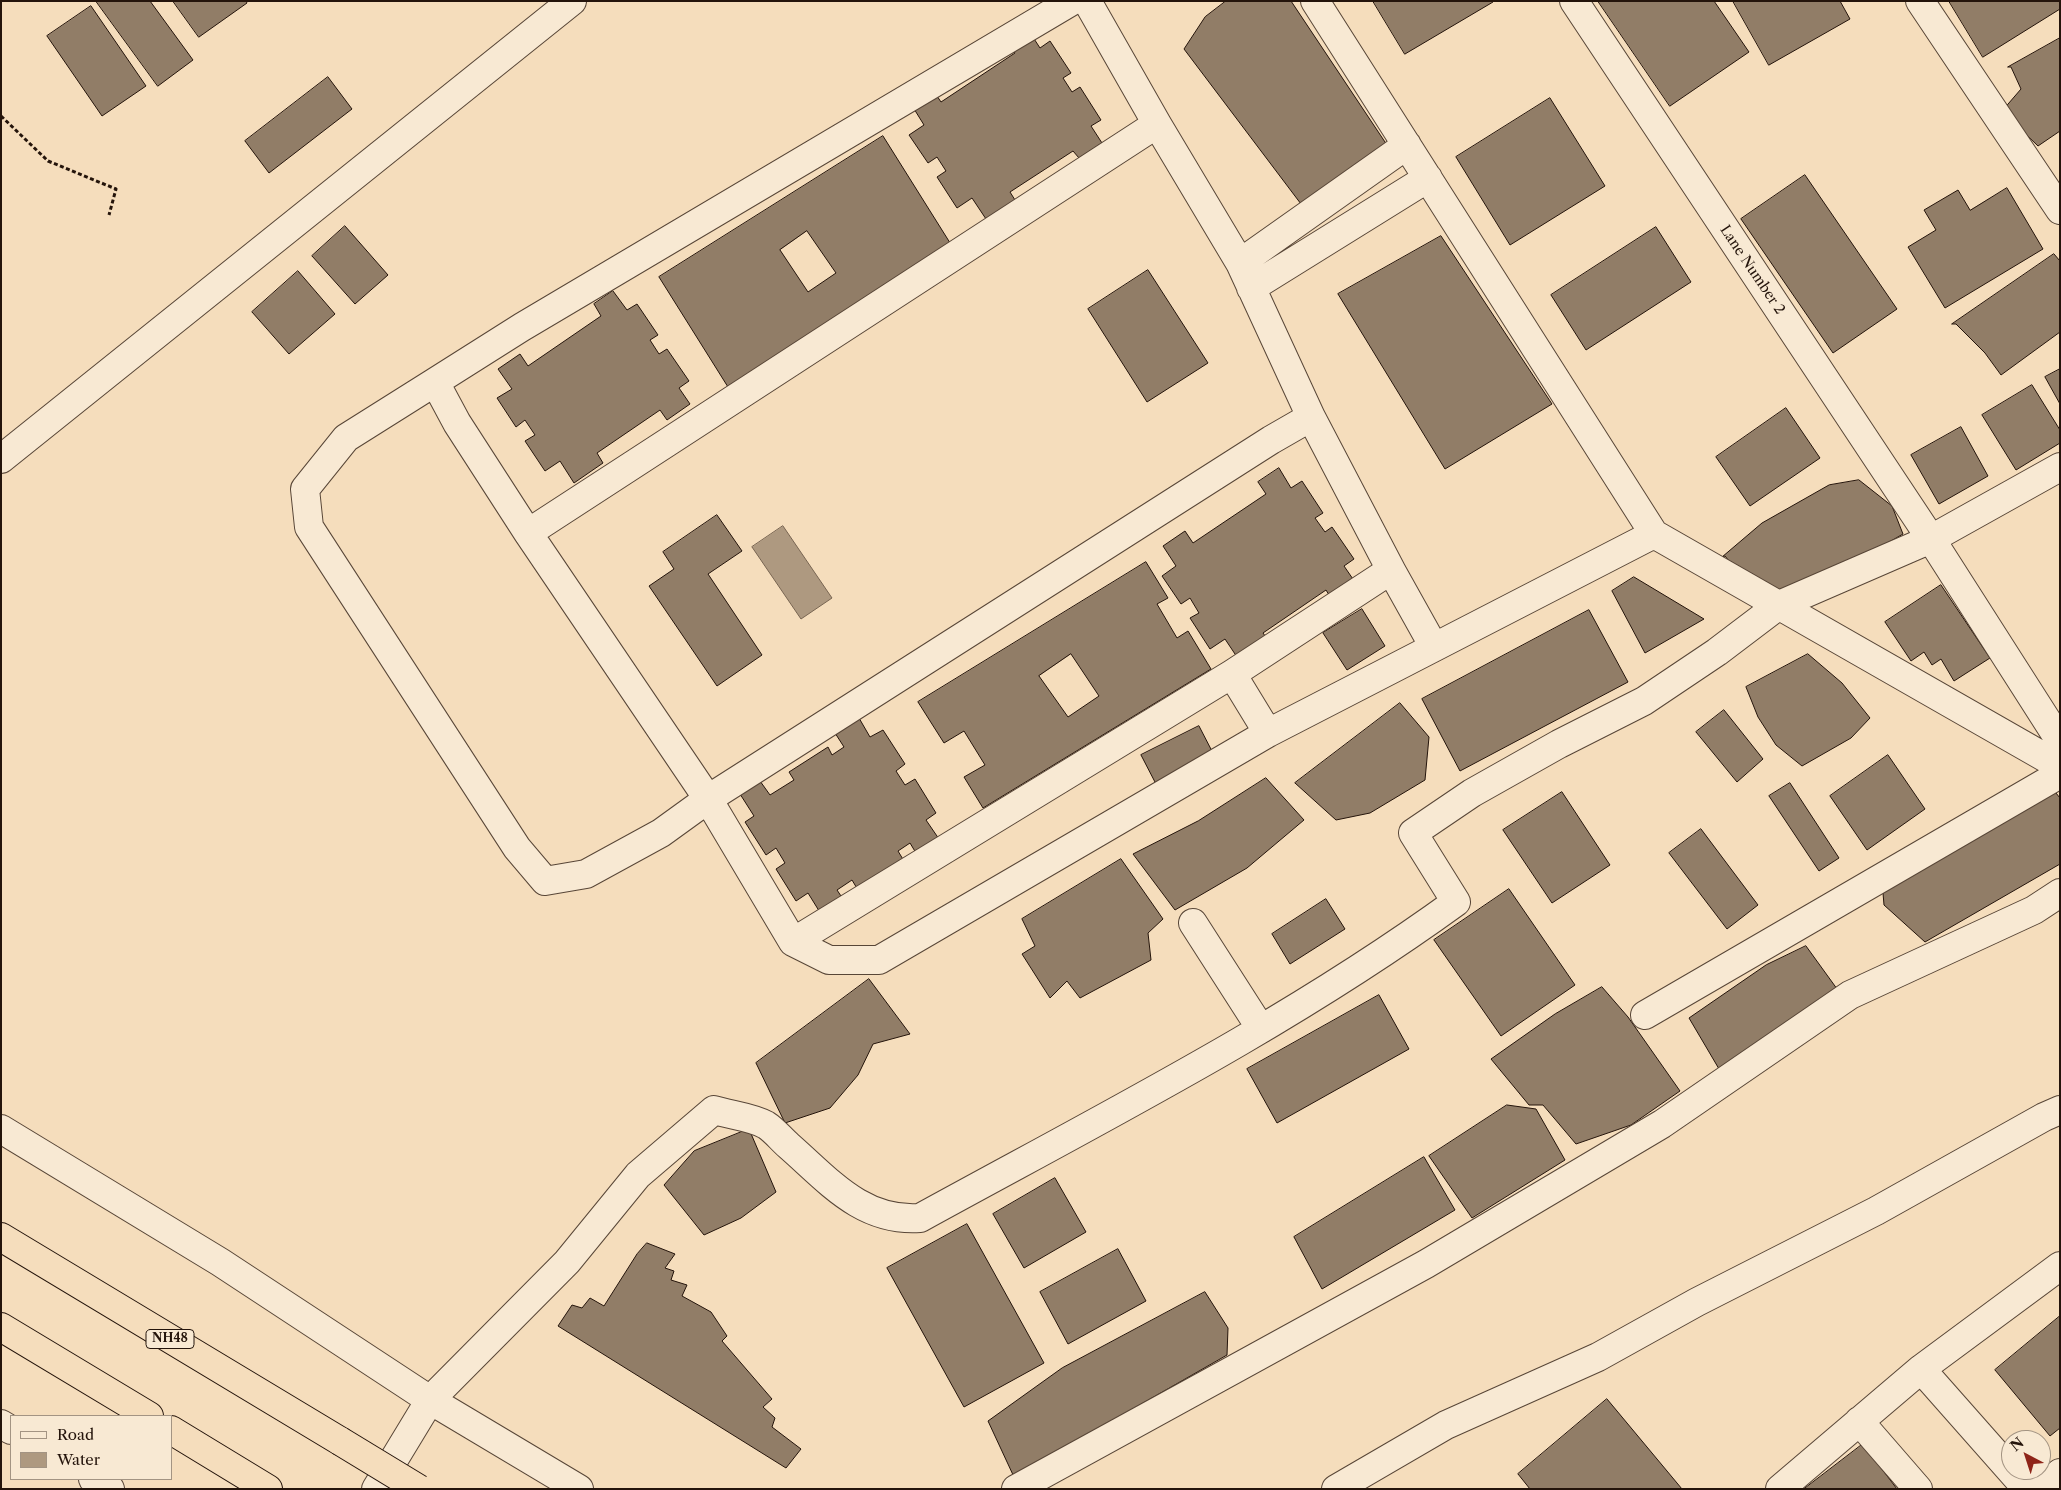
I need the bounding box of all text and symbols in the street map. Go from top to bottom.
street label: Lane Number 2 [1716,222,1788,318]
road number: NH48 [146,1330,194,1348]
legend [10,1415,172,1480]
text: Road [57,1425,94,1444]
north arrow [2001,1430,2051,1480]
text: N [2007,1433,2027,1455]
text: Water [57,1450,100,1469]

